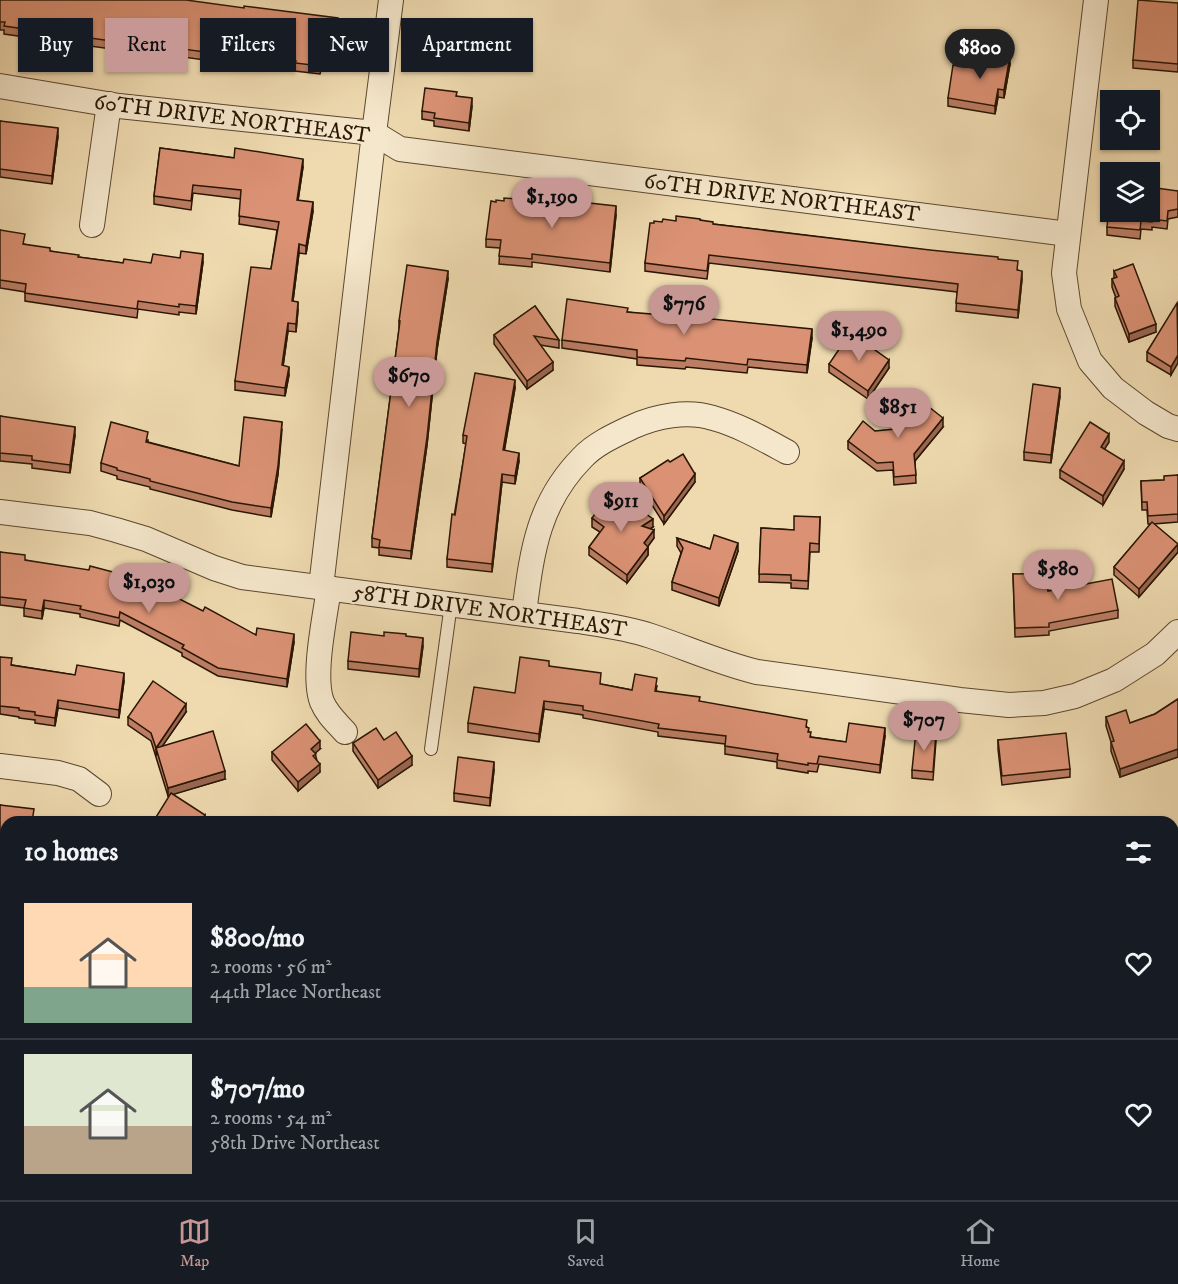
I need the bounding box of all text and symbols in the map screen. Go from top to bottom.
chip: Buy [18,18,93,72]
chip: Rent [105,18,188,72]
chip: Filters [200,18,296,72]
chip: New [308,18,389,72]
chip: Apartment [401,18,533,72]
pin: $800 [944,29,1016,80]
text: $800 [959,36,1001,61]
street label: 60TH DRIVE NORTHEAST [92,89,372,149]
map controls [1100,90,1160,222]
button: locate [1100,90,1160,150]
button: layers [1100,162,1160,222]
street label: 60TH DRIVE NORTHEAST [642,168,922,228]
pin: $1,190 [503,178,601,229]
text: $1,190 [526,185,578,210]
pin: $776 [648,285,720,336]
text: $776 [663,292,705,317]
pin: $1,490 [810,311,908,362]
text: $1,490 [831,318,887,343]
pin: $670 [373,357,445,408]
text: $670 [388,364,430,389]
pin: $851 [862,388,934,439]
text: $851 [879,395,917,420]
pin: $911 [585,482,657,533]
text: $911 [603,489,639,514]
pin: $580 [1022,550,1094,601]
text: $580 [1037,557,1079,582]
pin: $1,030 [100,563,198,614]
text: $1,030 [123,570,175,595]
street label: 58TH DRIVE NORTHEAST [351,578,629,644]
pin: $707 [888,701,960,752]
text: $707 [903,708,945,733]
text: 10 homes [24,836,118,869]
icon: filters [1122,836,1155,869]
text: $800/mo [210,922,304,955]
icon: home [72,927,144,999]
icon: heart [1122,947,1155,980]
text: 2 rooms · 56 m² [210,955,332,980]
text: 44th Place Northeast [210,980,381,1005]
text: $707/mo [210,1073,305,1106]
icon: home [72,1078,144,1150]
icon: heart [1122,1098,1155,1131]
text: 2 rooms · 54 m² [210,1106,332,1131]
text: 58th Drive Northeast [210,1131,380,1156]
tab: Map [178,1215,211,1271]
tab: Saved [567,1215,604,1271]
tab: Home [960,1215,1000,1271]

